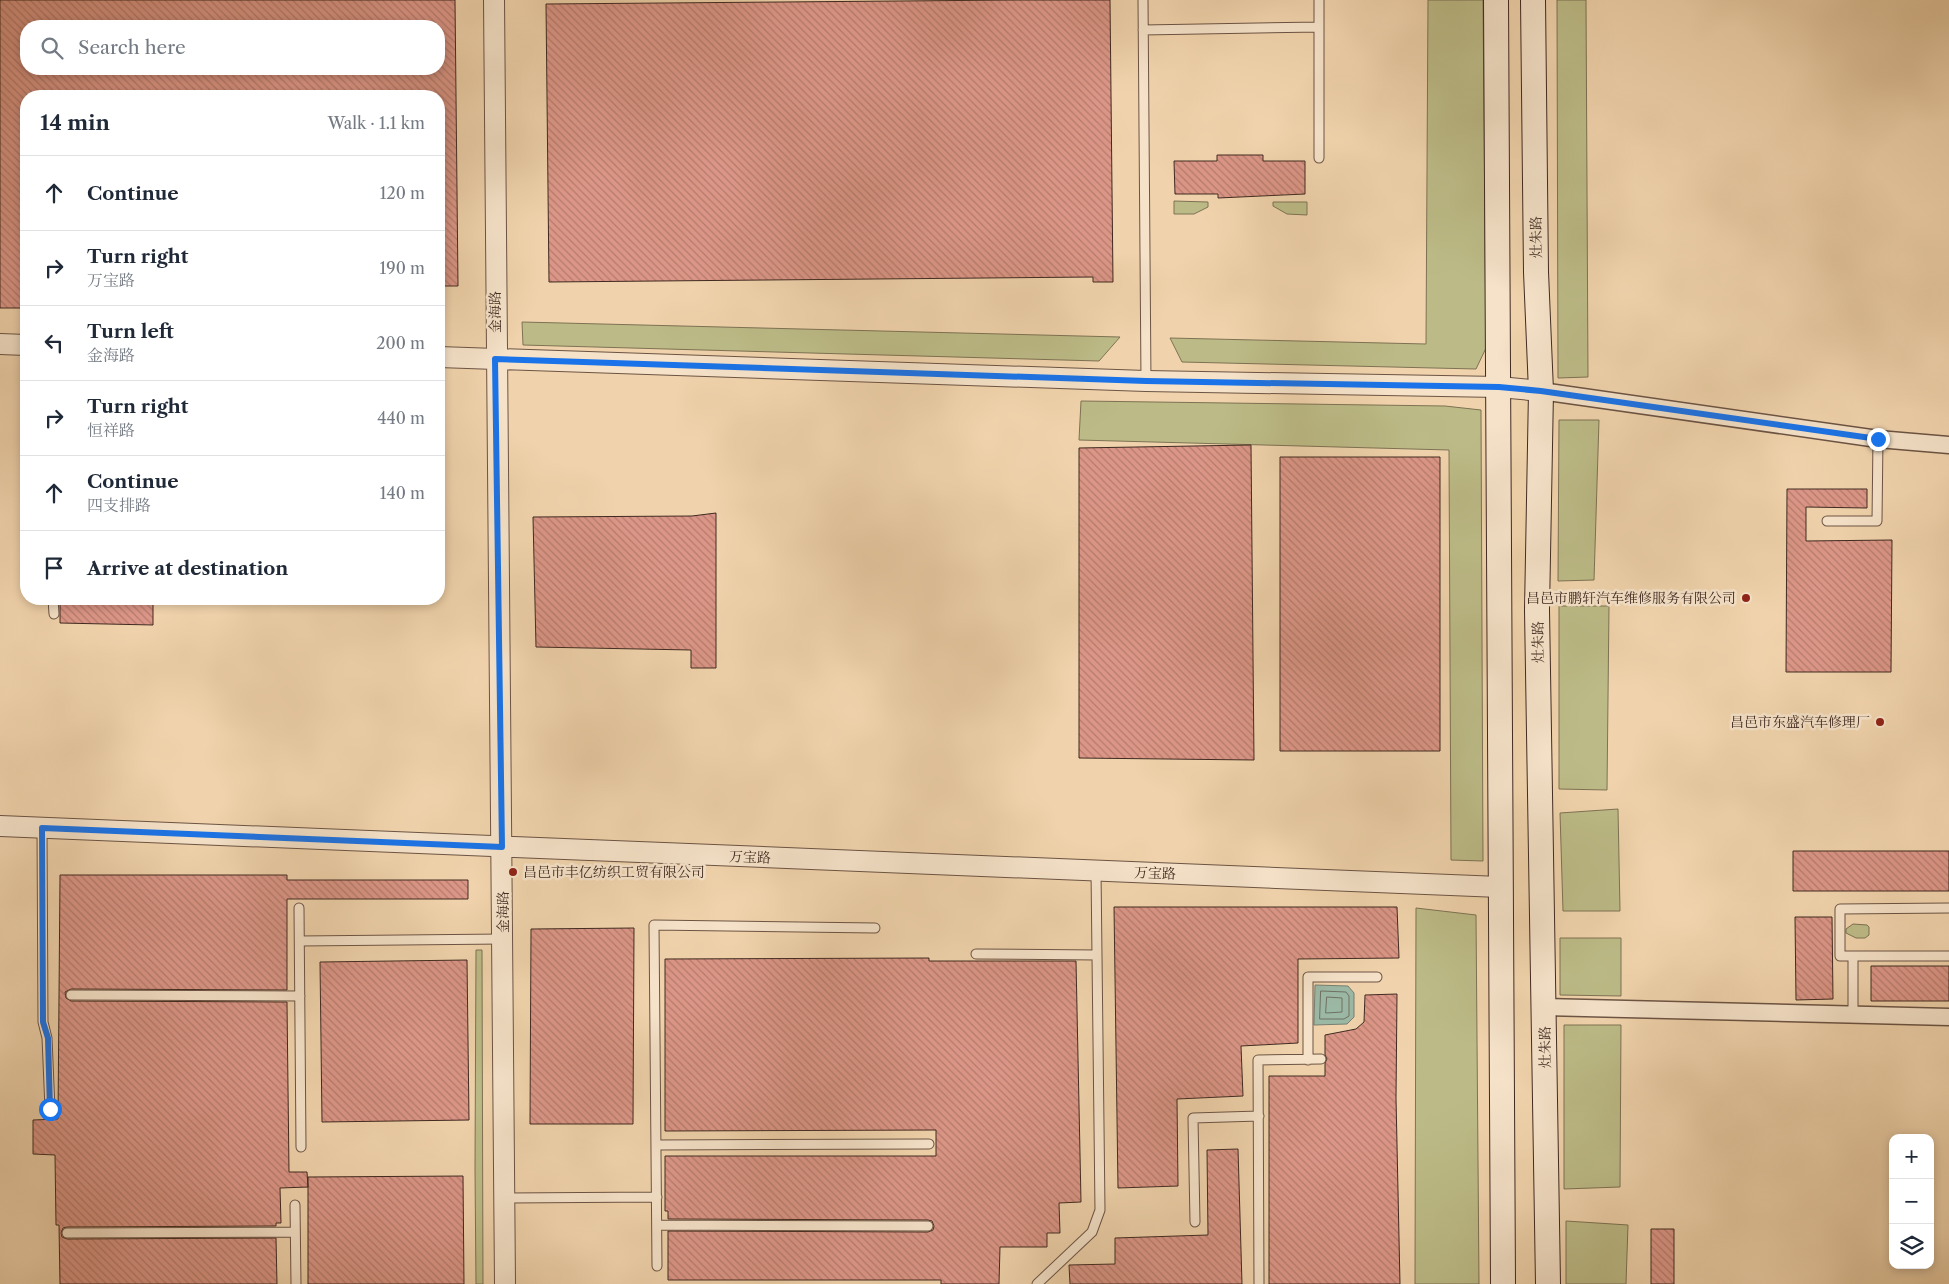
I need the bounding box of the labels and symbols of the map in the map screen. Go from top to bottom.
street label: 灶朱路 [1527,216,1545,258]
street label: 金海路 [486,291,504,333]
route end [1867,428,1890,451]
place label: 昌邑市鹏轩汽车维修服务有限公司 [1526,589,1736,607]
marker: 昌邑市鹏轩汽车维修服务有限公司 [1740,592,1752,604]
street label: 灶朱路 [1529,621,1547,663]
place label: 昌邑市东盛汽车修理厂 [1730,713,1870,731]
marker: 昌邑市东盛汽车修理厂 [1874,716,1886,728]
street label: 万宝路 [729,847,771,867]
place label: 昌邑市丰亿纺织工贸有限公司 [523,863,705,881]
street label: 万宝路 [1134,863,1176,883]
marker: 昌邑市丰亿纺织工贸有限公司 [507,866,519,878]
street label: 金海路 [494,891,512,933]
street label: 灶朱路 [1536,1026,1554,1068]
route start [39,1098,62,1121]

